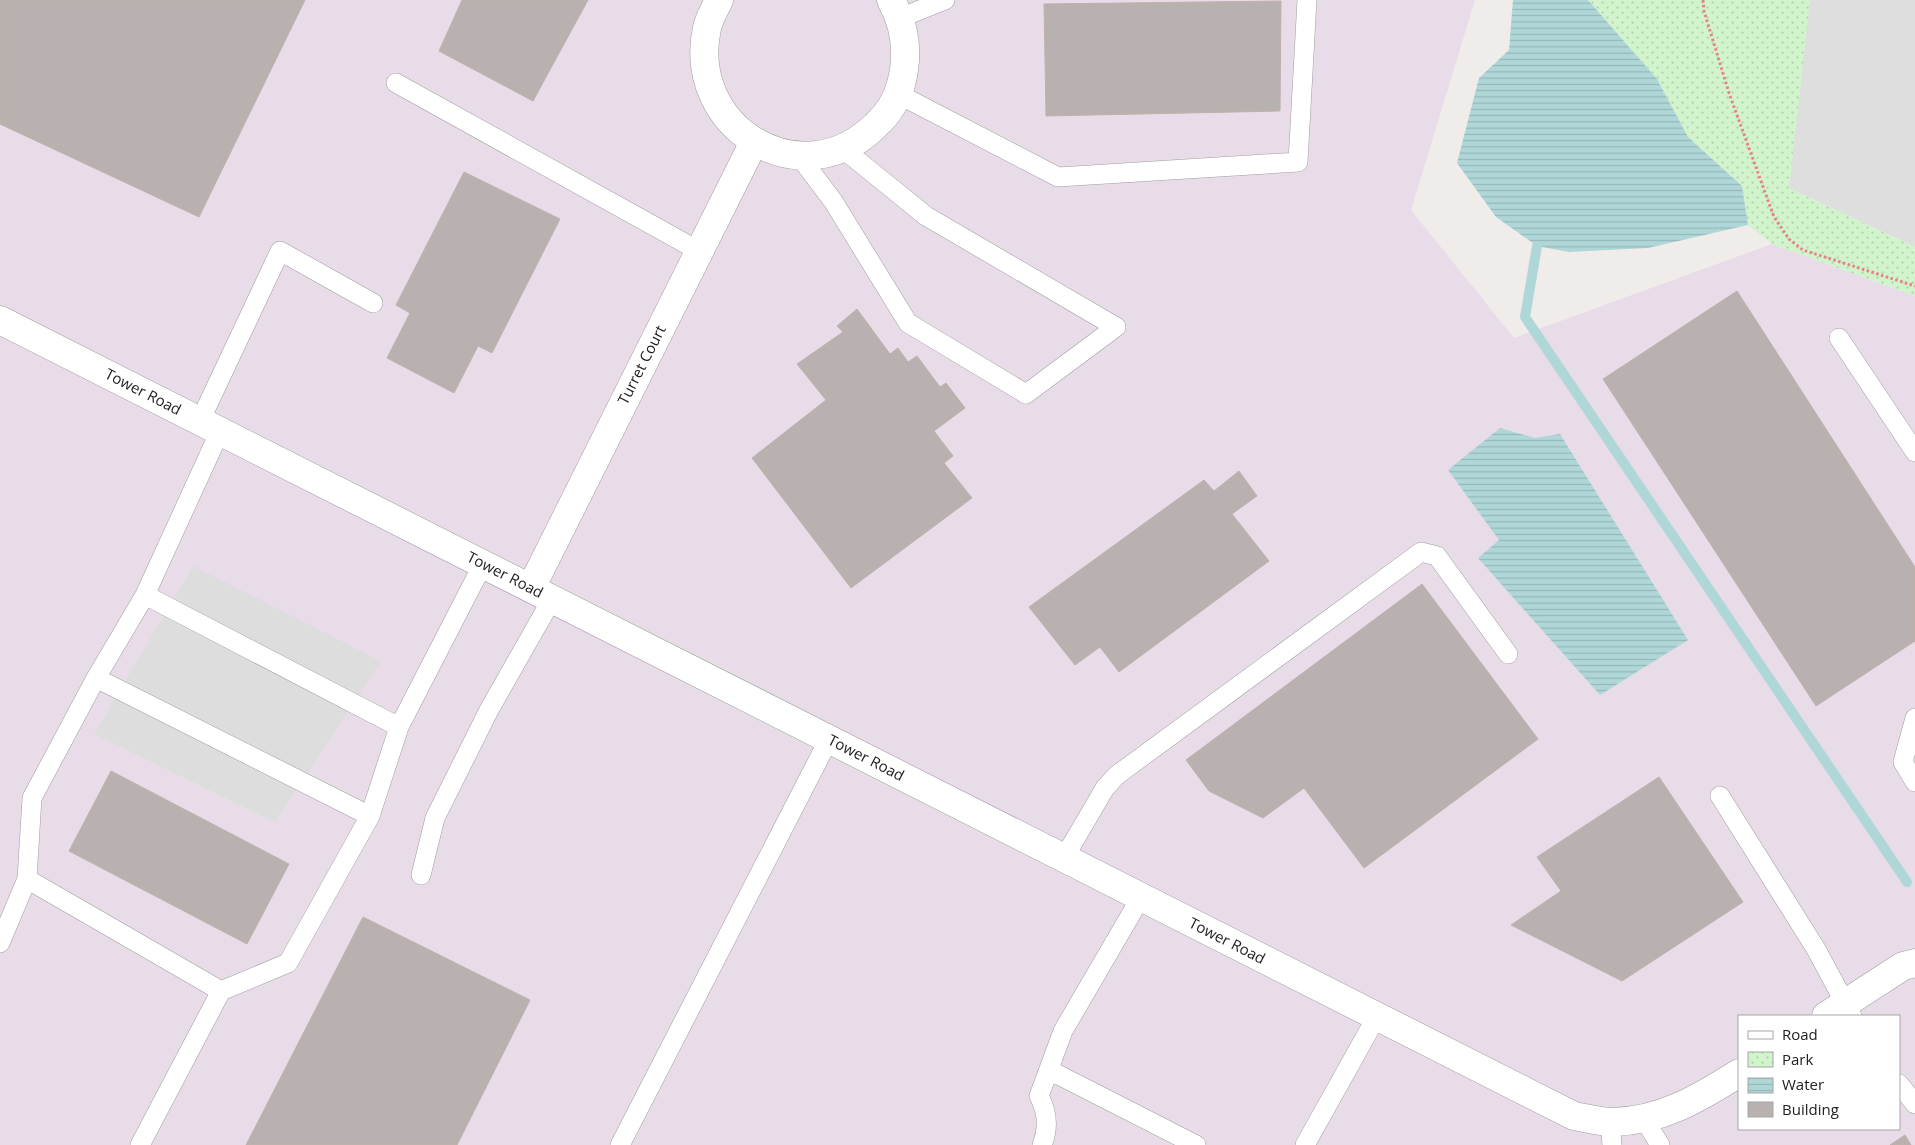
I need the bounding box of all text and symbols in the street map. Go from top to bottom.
street label: Turret Court [613,321,670,408]
street label: Tower Road [102,363,185,419]
street label: Tower Road [464,546,547,602]
street label: Tower Road [825,729,908,785]
street label: Tower Road [1186,912,1269,968]
legend [1738,1015,1900,1130]
text: Road [1782,1024,1818,1044]
text: Park [1782,1049,1813,1069]
text: Water [1782,1074,1824,1094]
text: Building [1782,1099,1839,1119]

